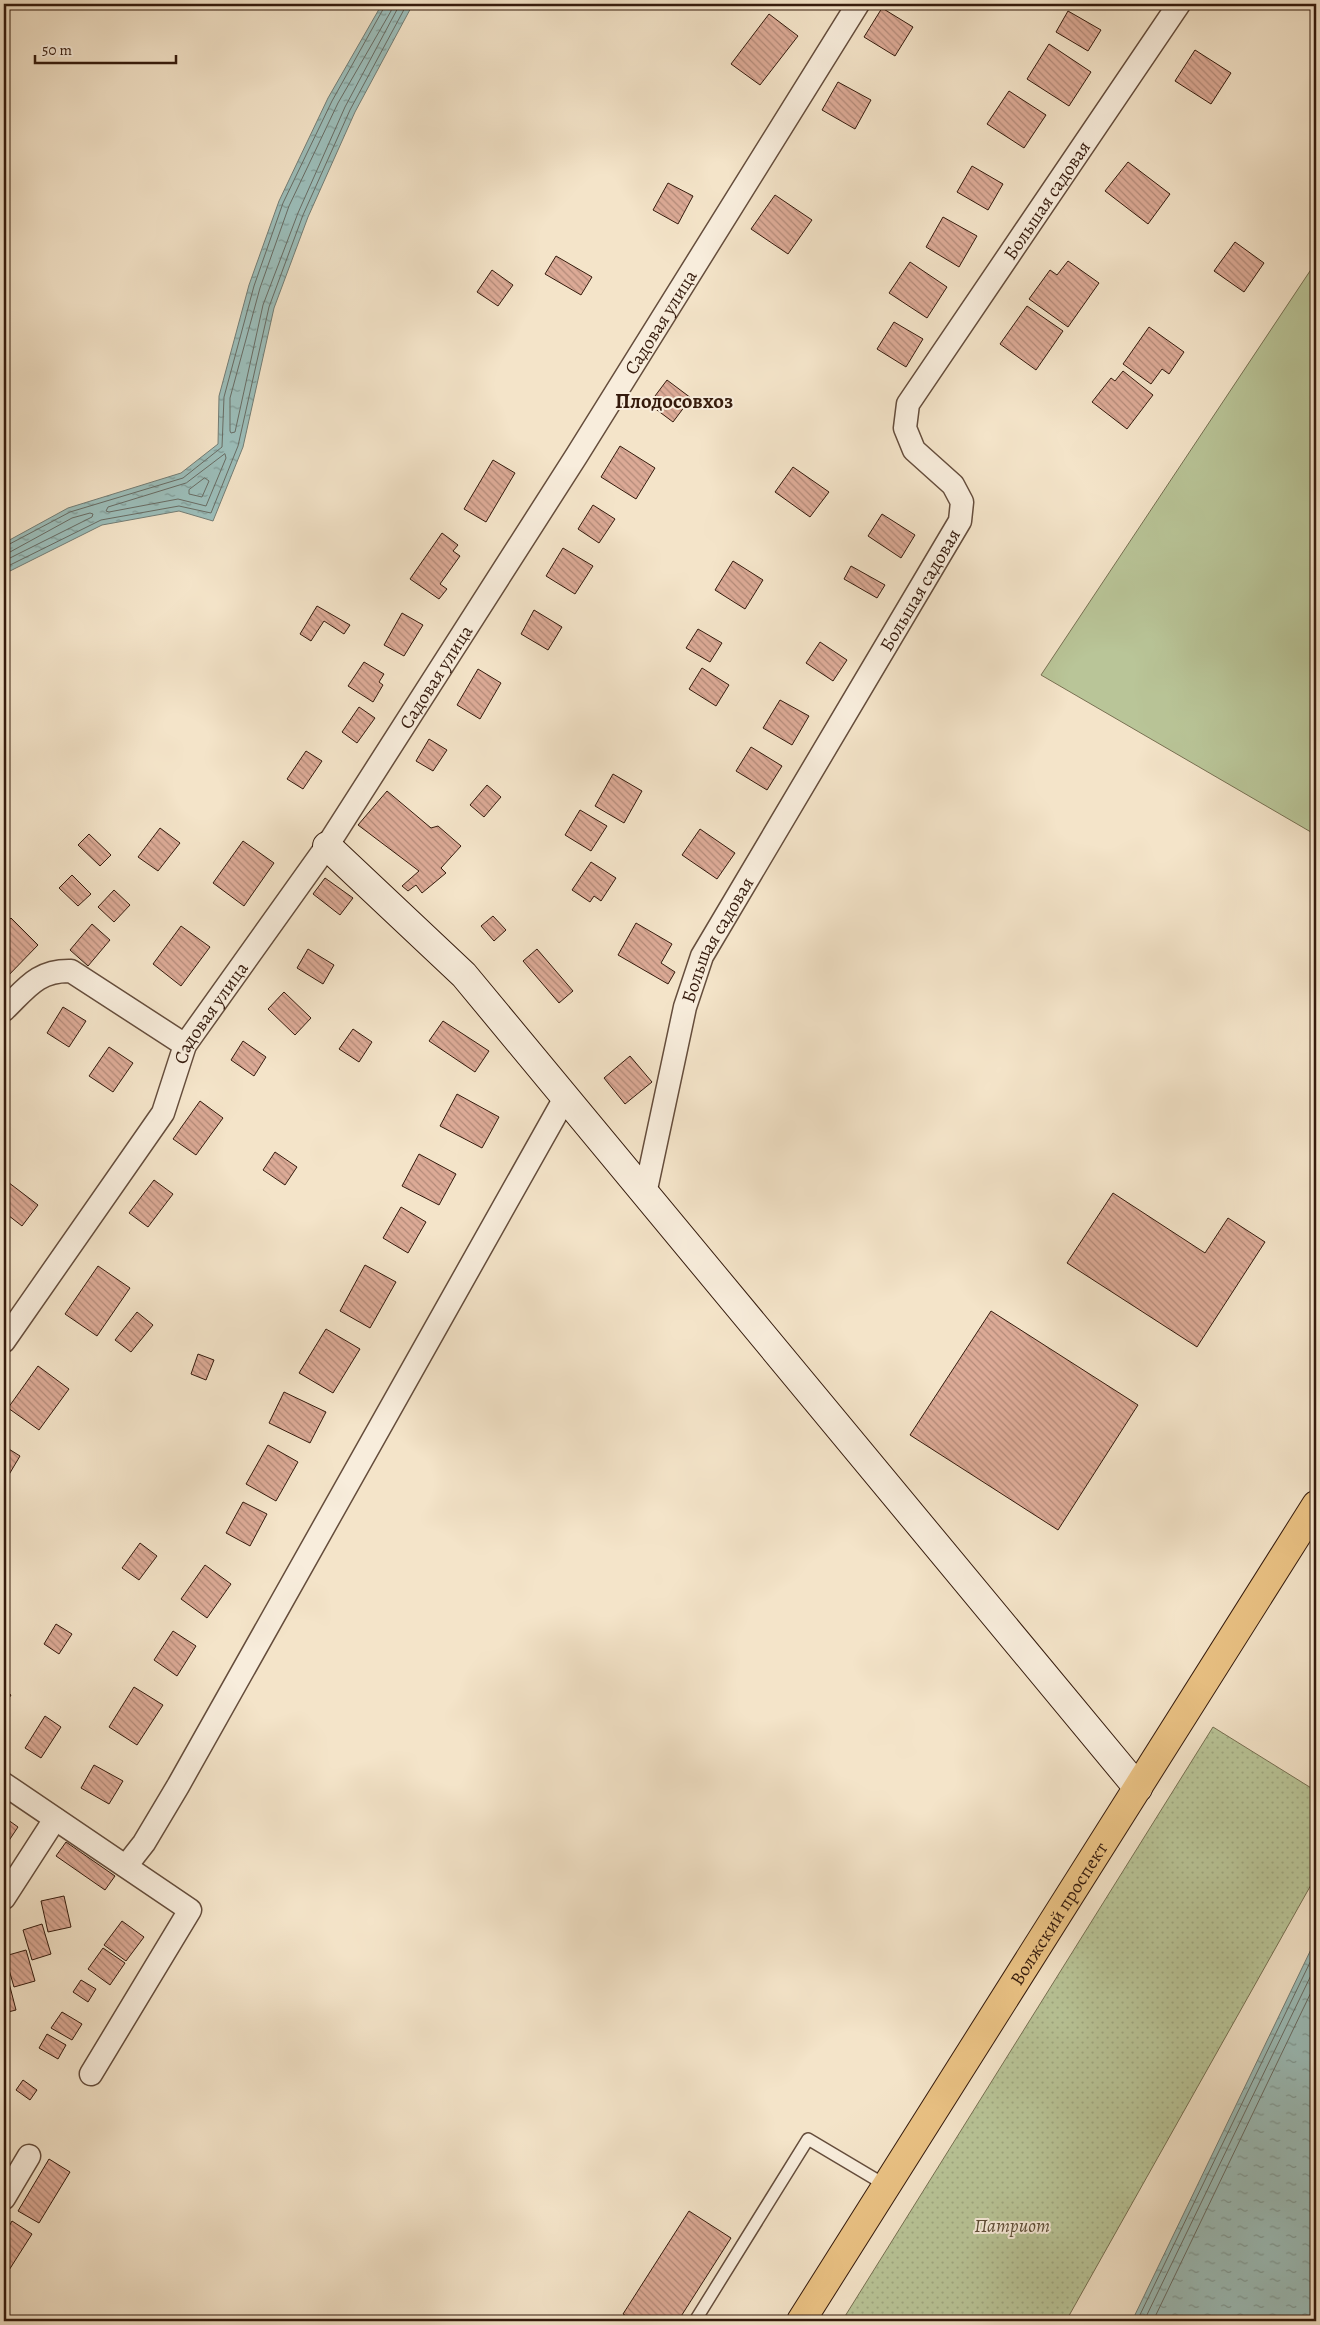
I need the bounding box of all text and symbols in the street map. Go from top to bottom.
scale bar [35,32,176,64]
text: 50 m [42,40,72,60]
street label: Большая садовая [997,136,1097,265]
street label: Садовая улица [618,265,703,380]
district label: Плодосовхоз [615,387,733,415]
street label: Большая садовая [874,524,967,656]
street label: Садовая улица [393,620,479,734]
street label: Большая садовая [675,872,760,1006]
street label: Садовая улица [168,956,255,1067]
street label: Волжский проспект [1004,1837,1114,1991]
park label: Патриот [974,2213,1050,2239]

